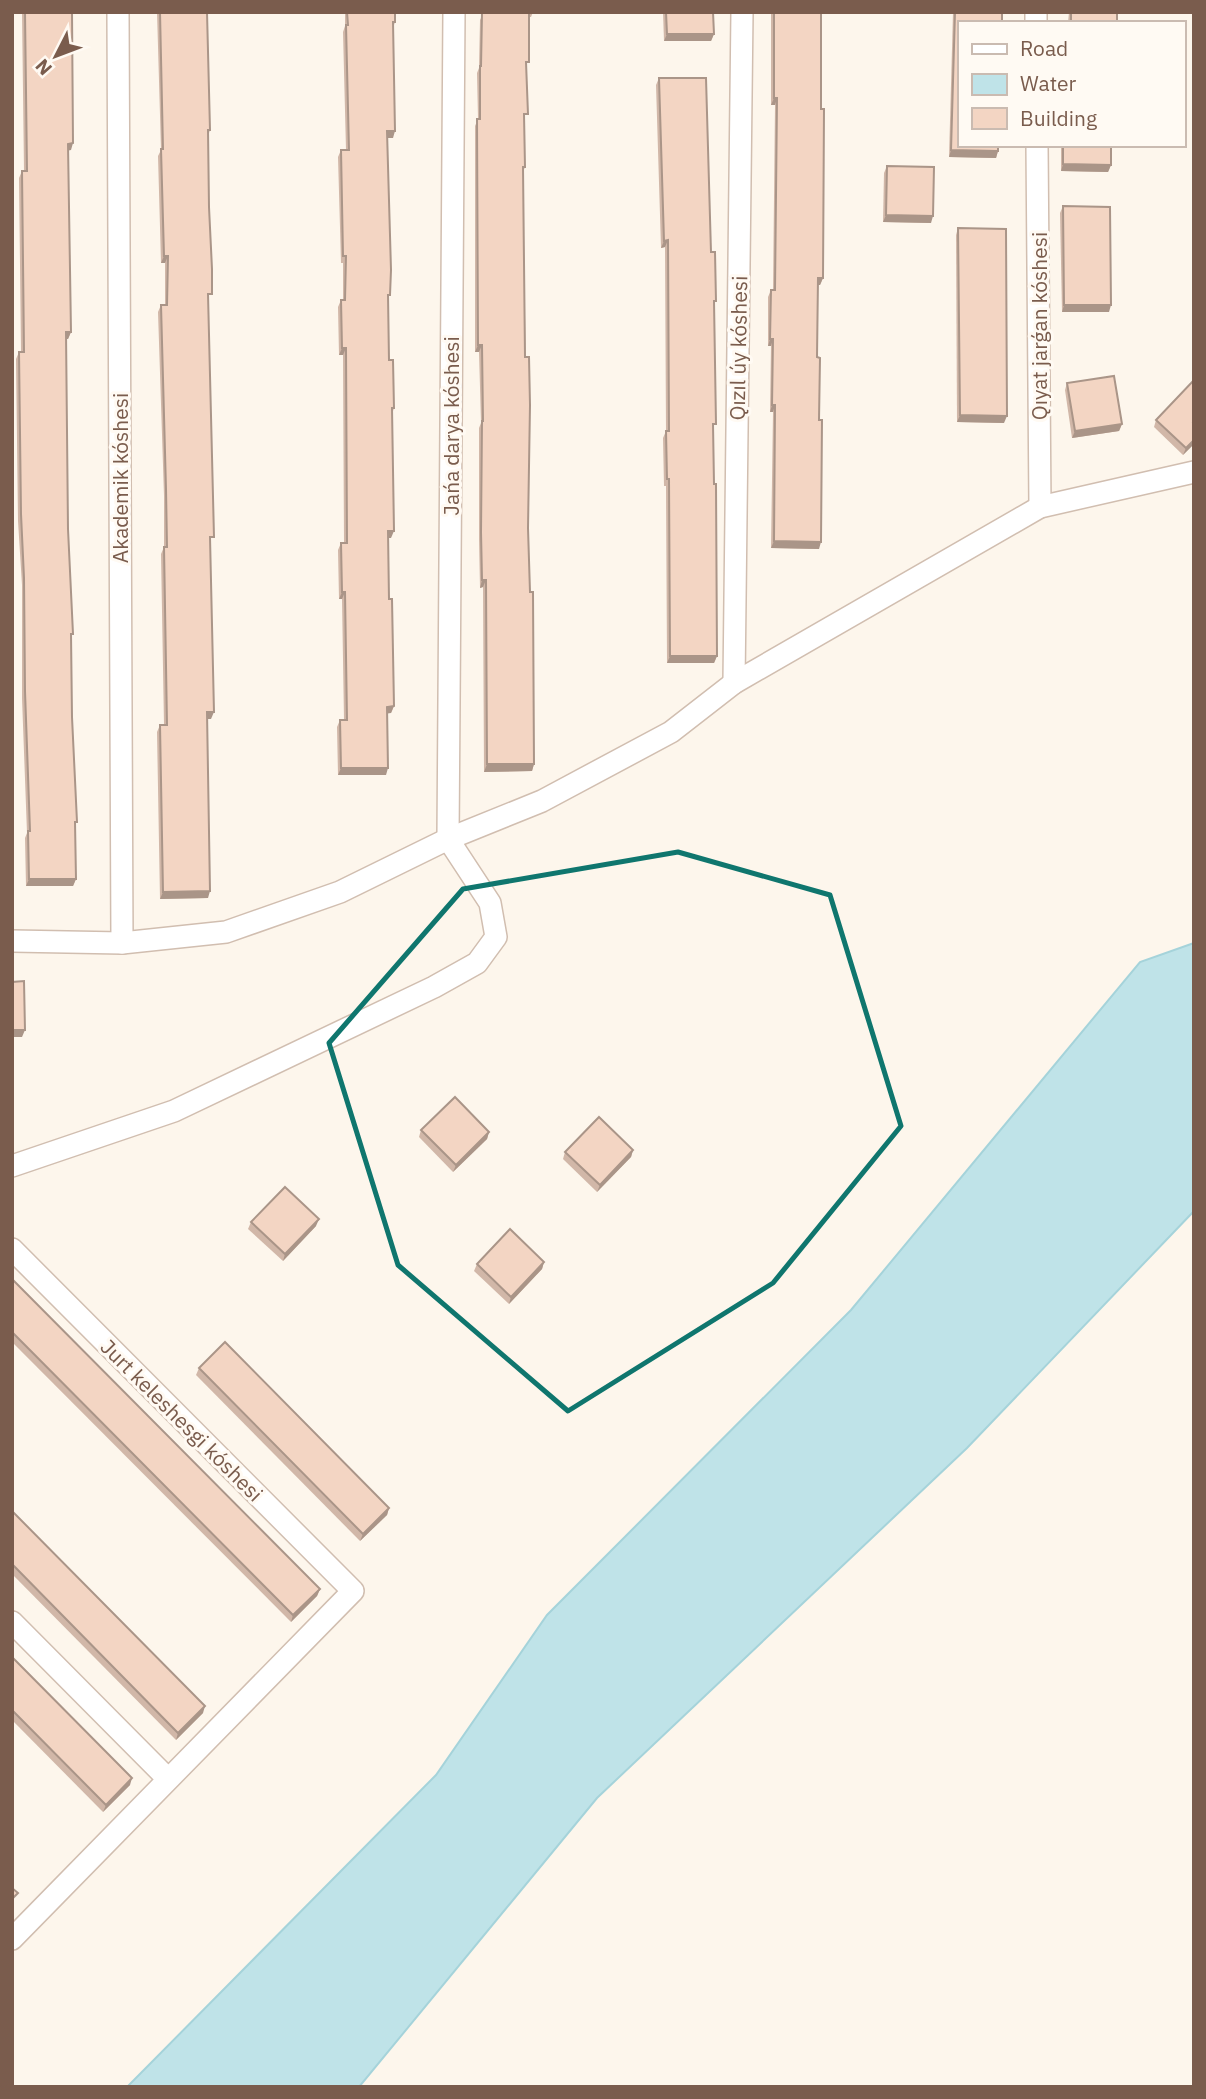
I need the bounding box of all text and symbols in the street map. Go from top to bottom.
north arrow [21,21,91,91]
legend [958,21,1185,147]
text: Road [1020,34,1068,62]
text: N [30,54,57,81]
text: Water [1020,69,1077,97]
text: Building [1020,104,1097,132]
street label: Qıyat jarǵan kóshesi [1025,232,1053,420]
street label: Qızıl úy kóshesi [723,275,753,421]
street label: Jańa darya kóshesi [437,336,465,516]
street label: Akademik kóshesi [106,393,134,563]
street label: Jurt keleshesgi kóshesi [95,1333,269,1507]

